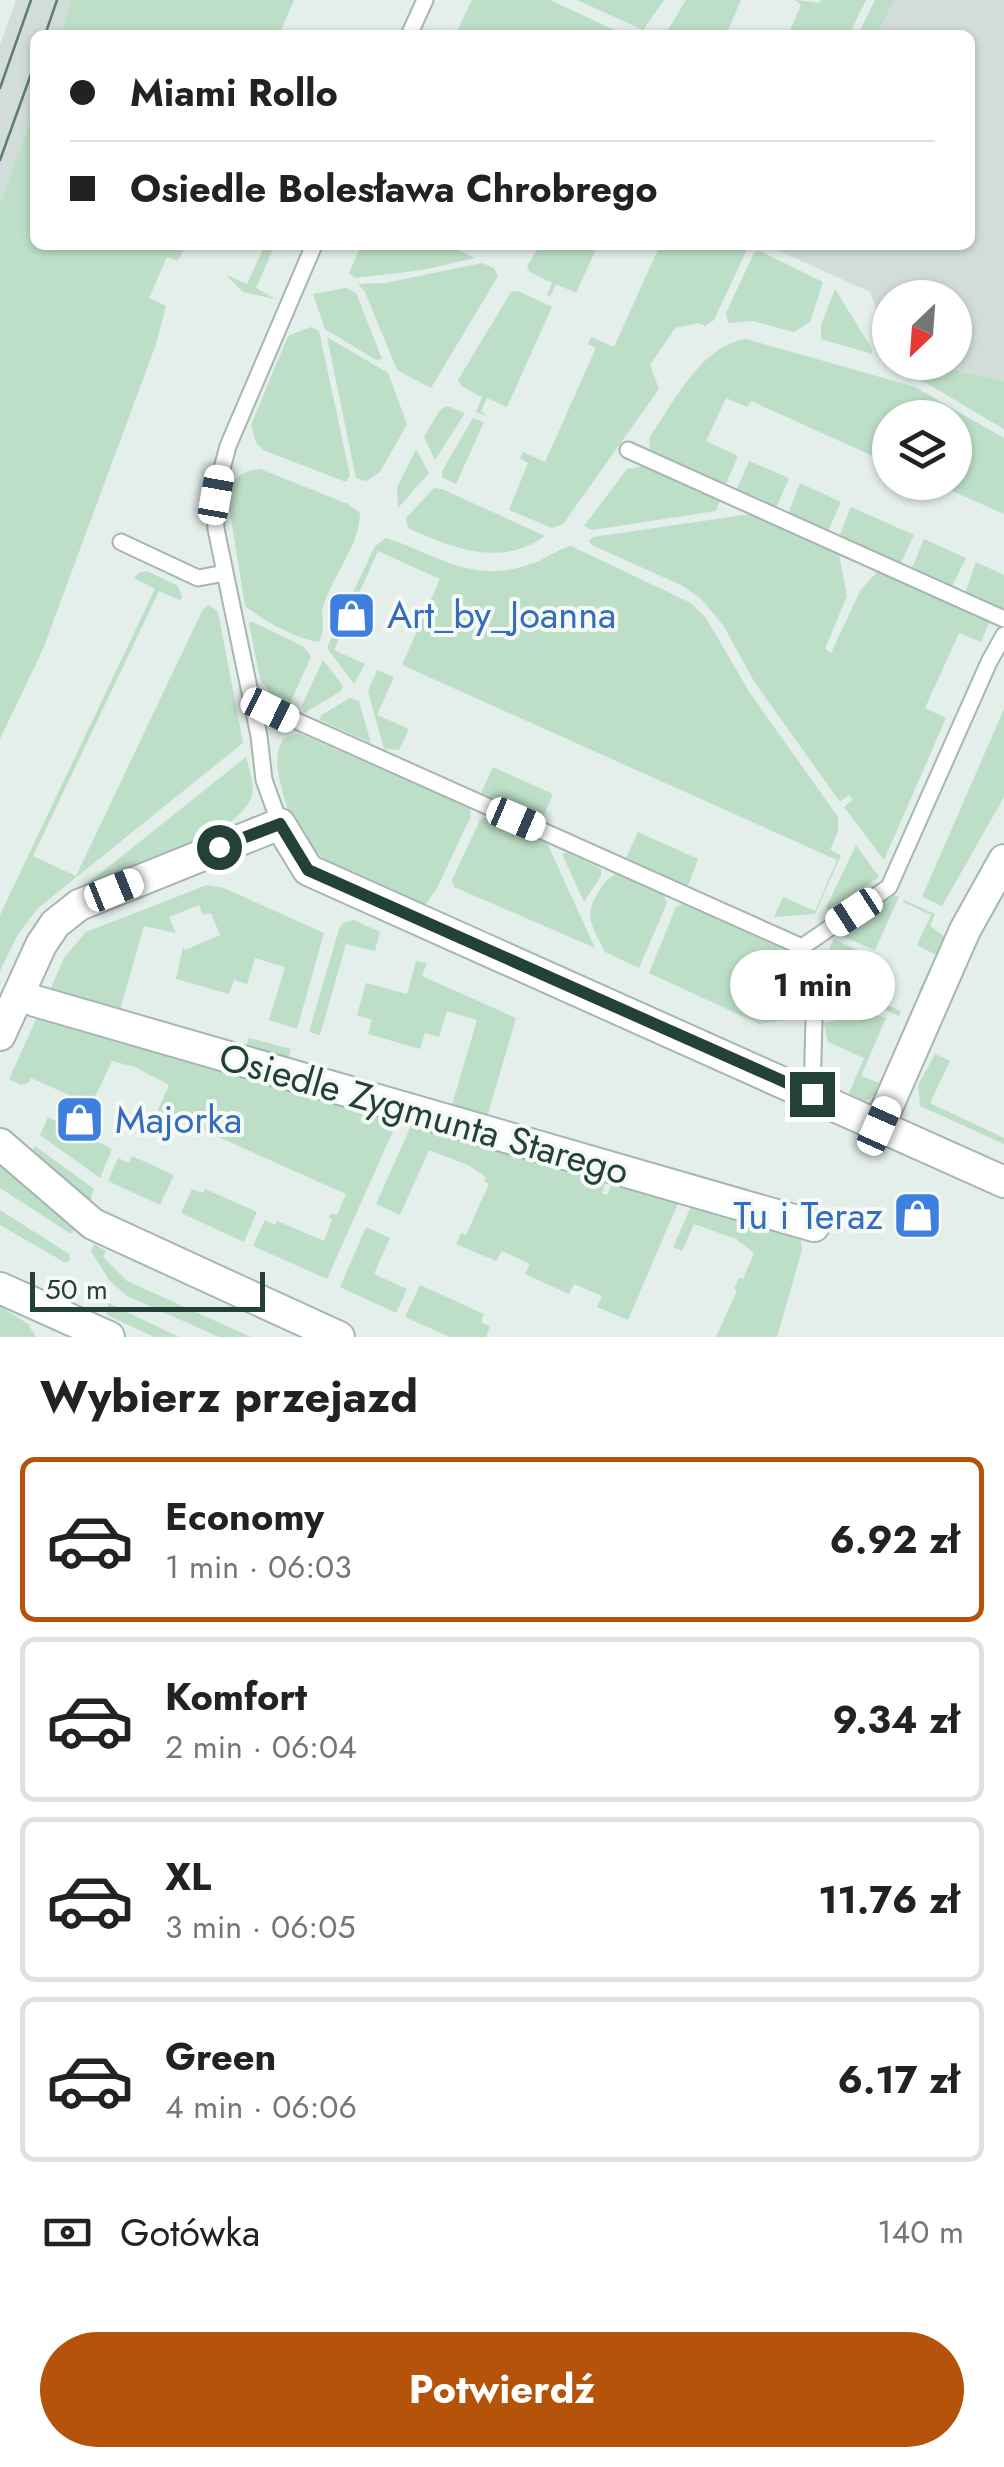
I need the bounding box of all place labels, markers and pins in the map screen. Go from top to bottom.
place label: Art_by_Joanna [387,587,616,642]
shop icon: Art_by_Joanna [326,589,378,641]
place label: Majorka [115,1092,242,1147]
shop icon: Majorka [54,1094,106,1146]
place label: Tu i Teraz [734,1188,883,1243]
shop icon: Tu i Teraz [892,1190,944,1242]

